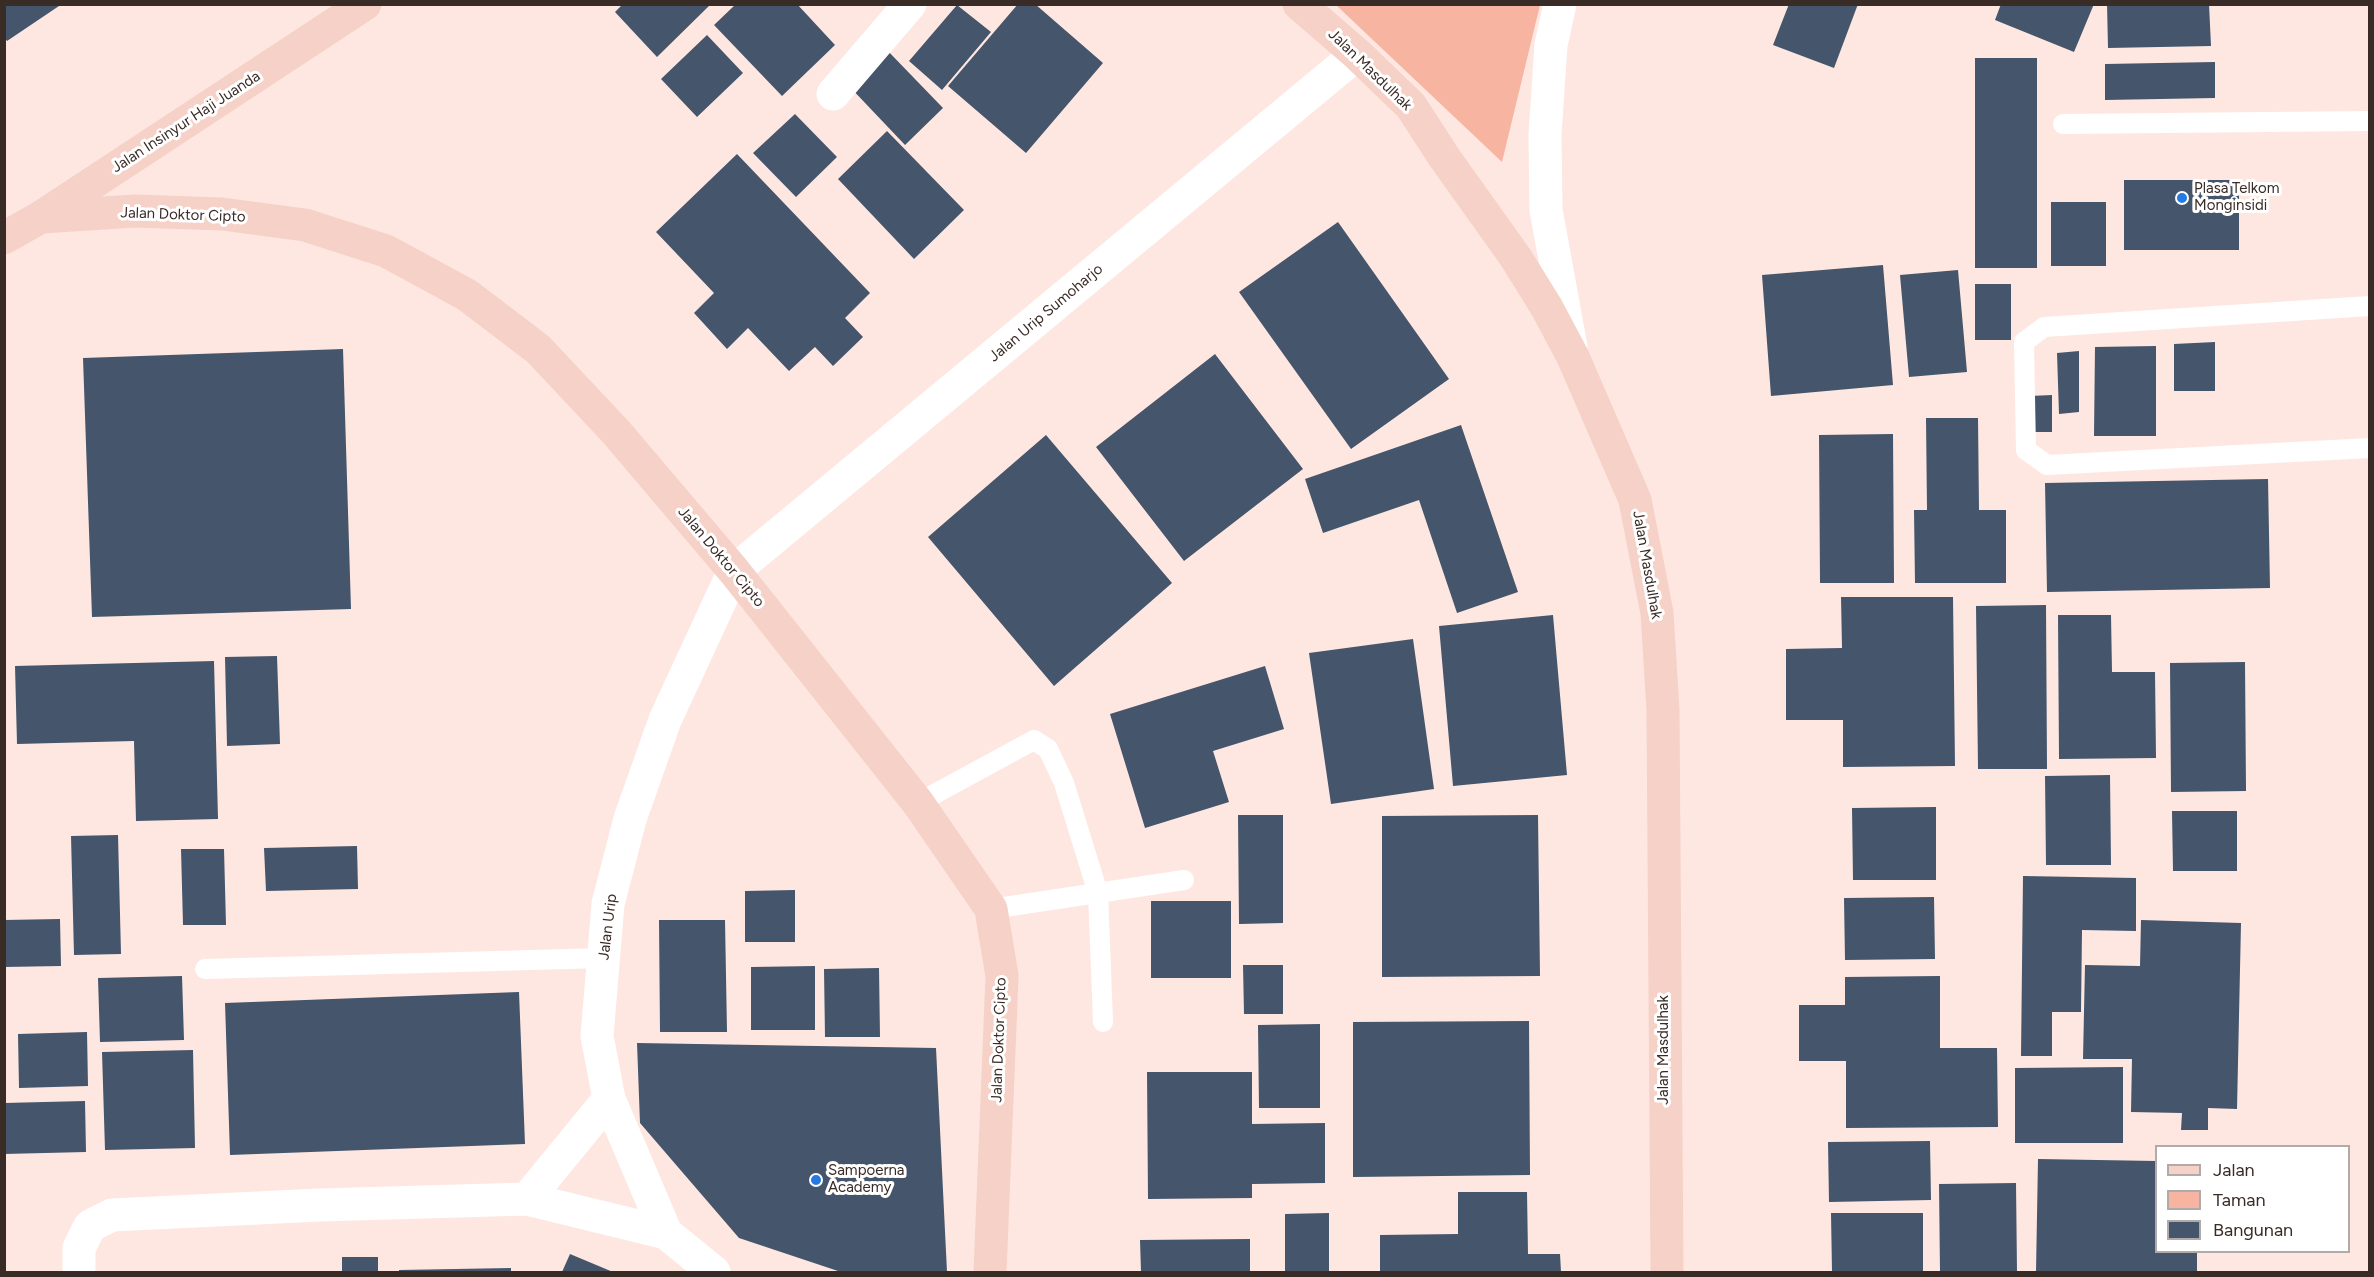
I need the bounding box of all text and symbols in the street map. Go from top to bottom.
street label: Jalan Masdulhak [1324,25,1416,115]
street label: Jalan Insinyur Haji Juanda [108,67,264,177]
place label: Plasa Telkom Monginsidi [2194,180,2279,215]
marker: Plasa Telkom Monginsidi [2175,191,2189,205]
street label: Jalan Doktor Cipto [120,204,246,226]
street label: Jalan Urip Sumoharjo [985,260,1107,366]
street label: Jalan Doktor Cipto [674,503,768,611]
street label: Jalan Masdulhak [1629,510,1665,620]
street label: Jalan Urip [595,893,621,961]
street label: Jalan Doktor Cipto [988,977,1010,1103]
street label: Jalan Masdulhak [1655,995,1673,1105]
legend [2155,1145,2350,1253]
text: Jalan [2213,1159,2255,1181]
place label: Sampoerna Academy [828,1162,904,1197]
marker: Sampoerna Academy [809,1173,823,1187]
text: Taman [2213,1189,2266,1211]
text: Bangunan [2213,1219,2293,1241]

